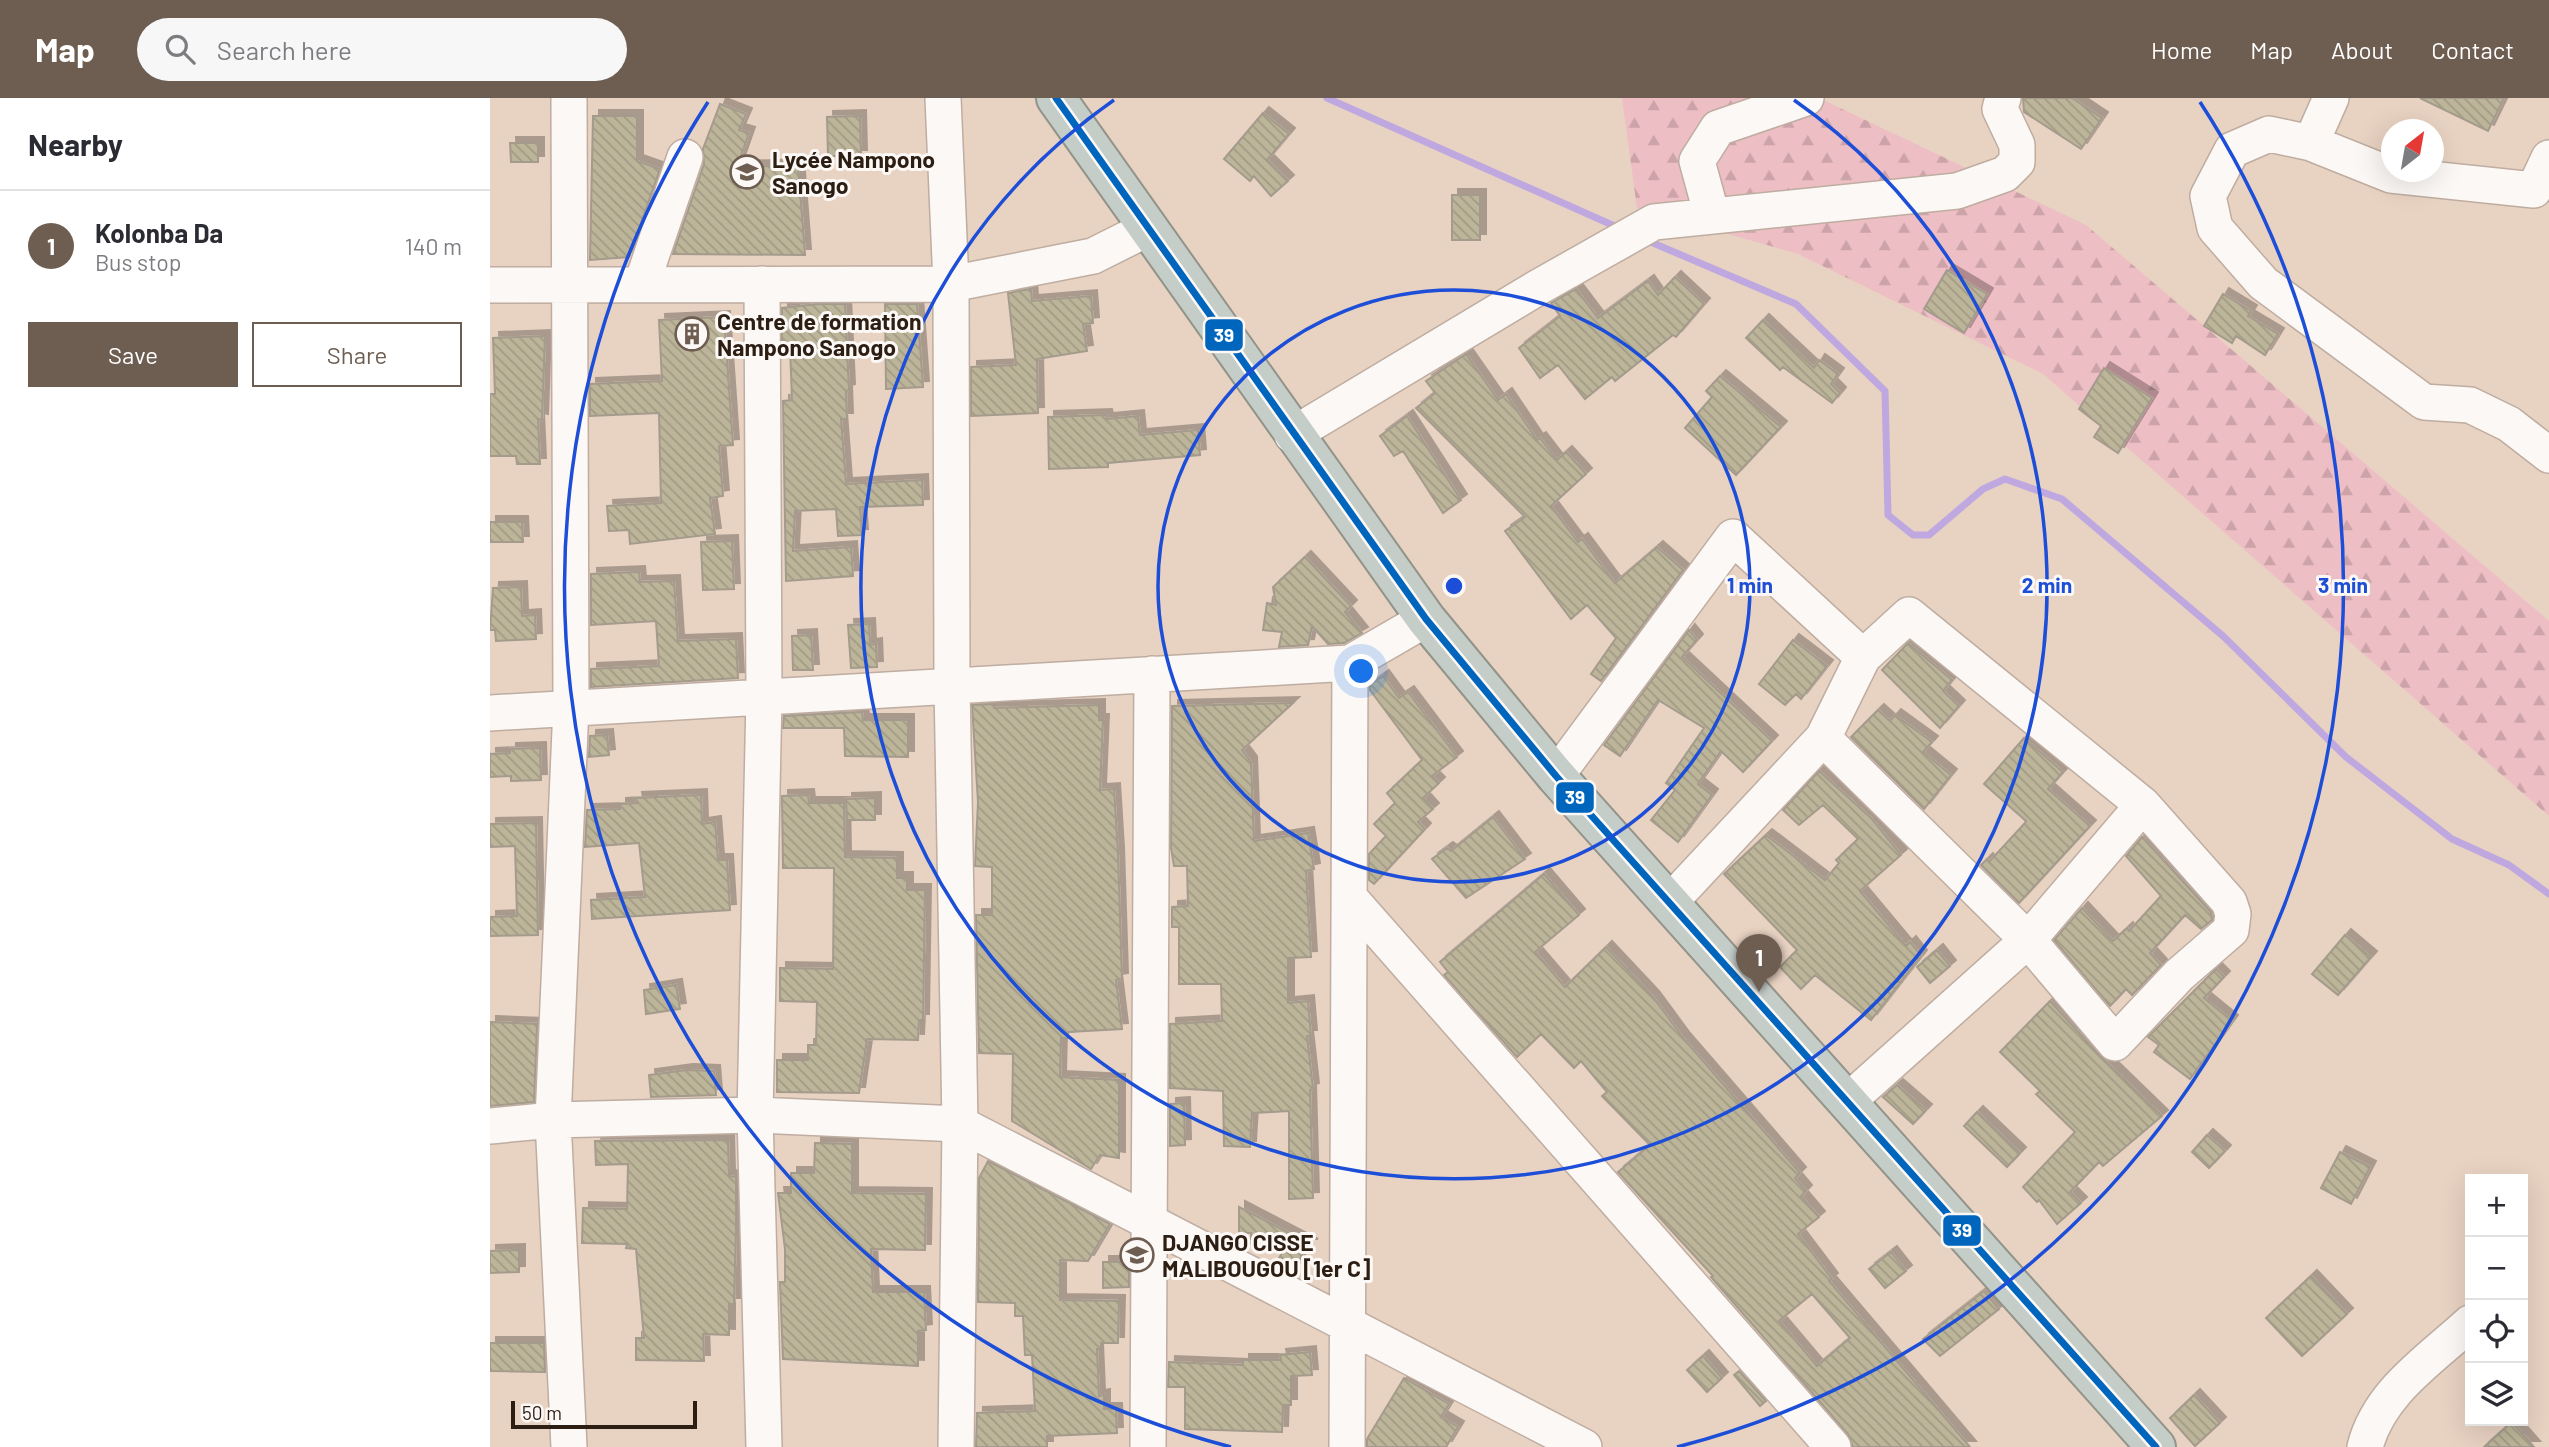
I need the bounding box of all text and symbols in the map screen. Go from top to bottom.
search box [137,18,627,81]
text: Map [35,29,95,69]
icon: search [161,30,199,68]
text: Search here [217,34,352,65]
text: Home [2151,35,2212,64]
text: Map [2250,35,2293,64]
text: About [2331,35,2393,64]
text: Contact [2431,35,2514,64]
north arrow [2381,119,2444,182]
text: Nearby [28,126,123,162]
place label: Lycée Nampono Sanogo [772,145,935,199]
school or university icon: Lycée Nampono Sanogo [728,153,766,191]
text: Kolonba Da [95,217,223,248]
text: 1 [47,232,55,260]
text: 140 m [405,232,462,260]
text: Bus stop [95,248,181,276]
place label: Centre de formation Nampono Sanogo [717,307,922,361]
building icon: Centre de formation Nampono Sanogo [673,315,711,353]
line badge: 39 [1204,318,1244,352]
button: Save [28,322,238,387]
button: Share [252,322,462,387]
text: 39 [1214,323,1234,346]
text: 1 min [1727,572,1773,597]
text: 2 min [2022,572,2072,597]
text: 3 min [2318,572,2368,597]
centre of rings [1442,574,1466,598]
your location [1344,654,1378,688]
line badge: 39 [1555,781,1595,814]
text: 39 [1565,785,1585,808]
pin: 1 [1736,934,1782,992]
map controls [2465,1174,2528,1426]
button: + [2465,1174,2528,1237]
line badge: 39 [1942,1214,1982,1247]
text: 39 [1952,1218,1972,1241]
place label: DJANGO CISSE MALIBOUGOU [1er C] [1162,1228,1371,1282]
school or university icon: DJANGO CISSE MALIBOUGOU [1er C] [1118,1236,1156,1274]
button: − [2465,1237,2528,1300]
button: locate [2465,1300,2528,1363]
button: layers [2465,1363,2528,1426]
scale bar [511,1398,696,1430]
text: 50 m [522,1401,562,1424]

